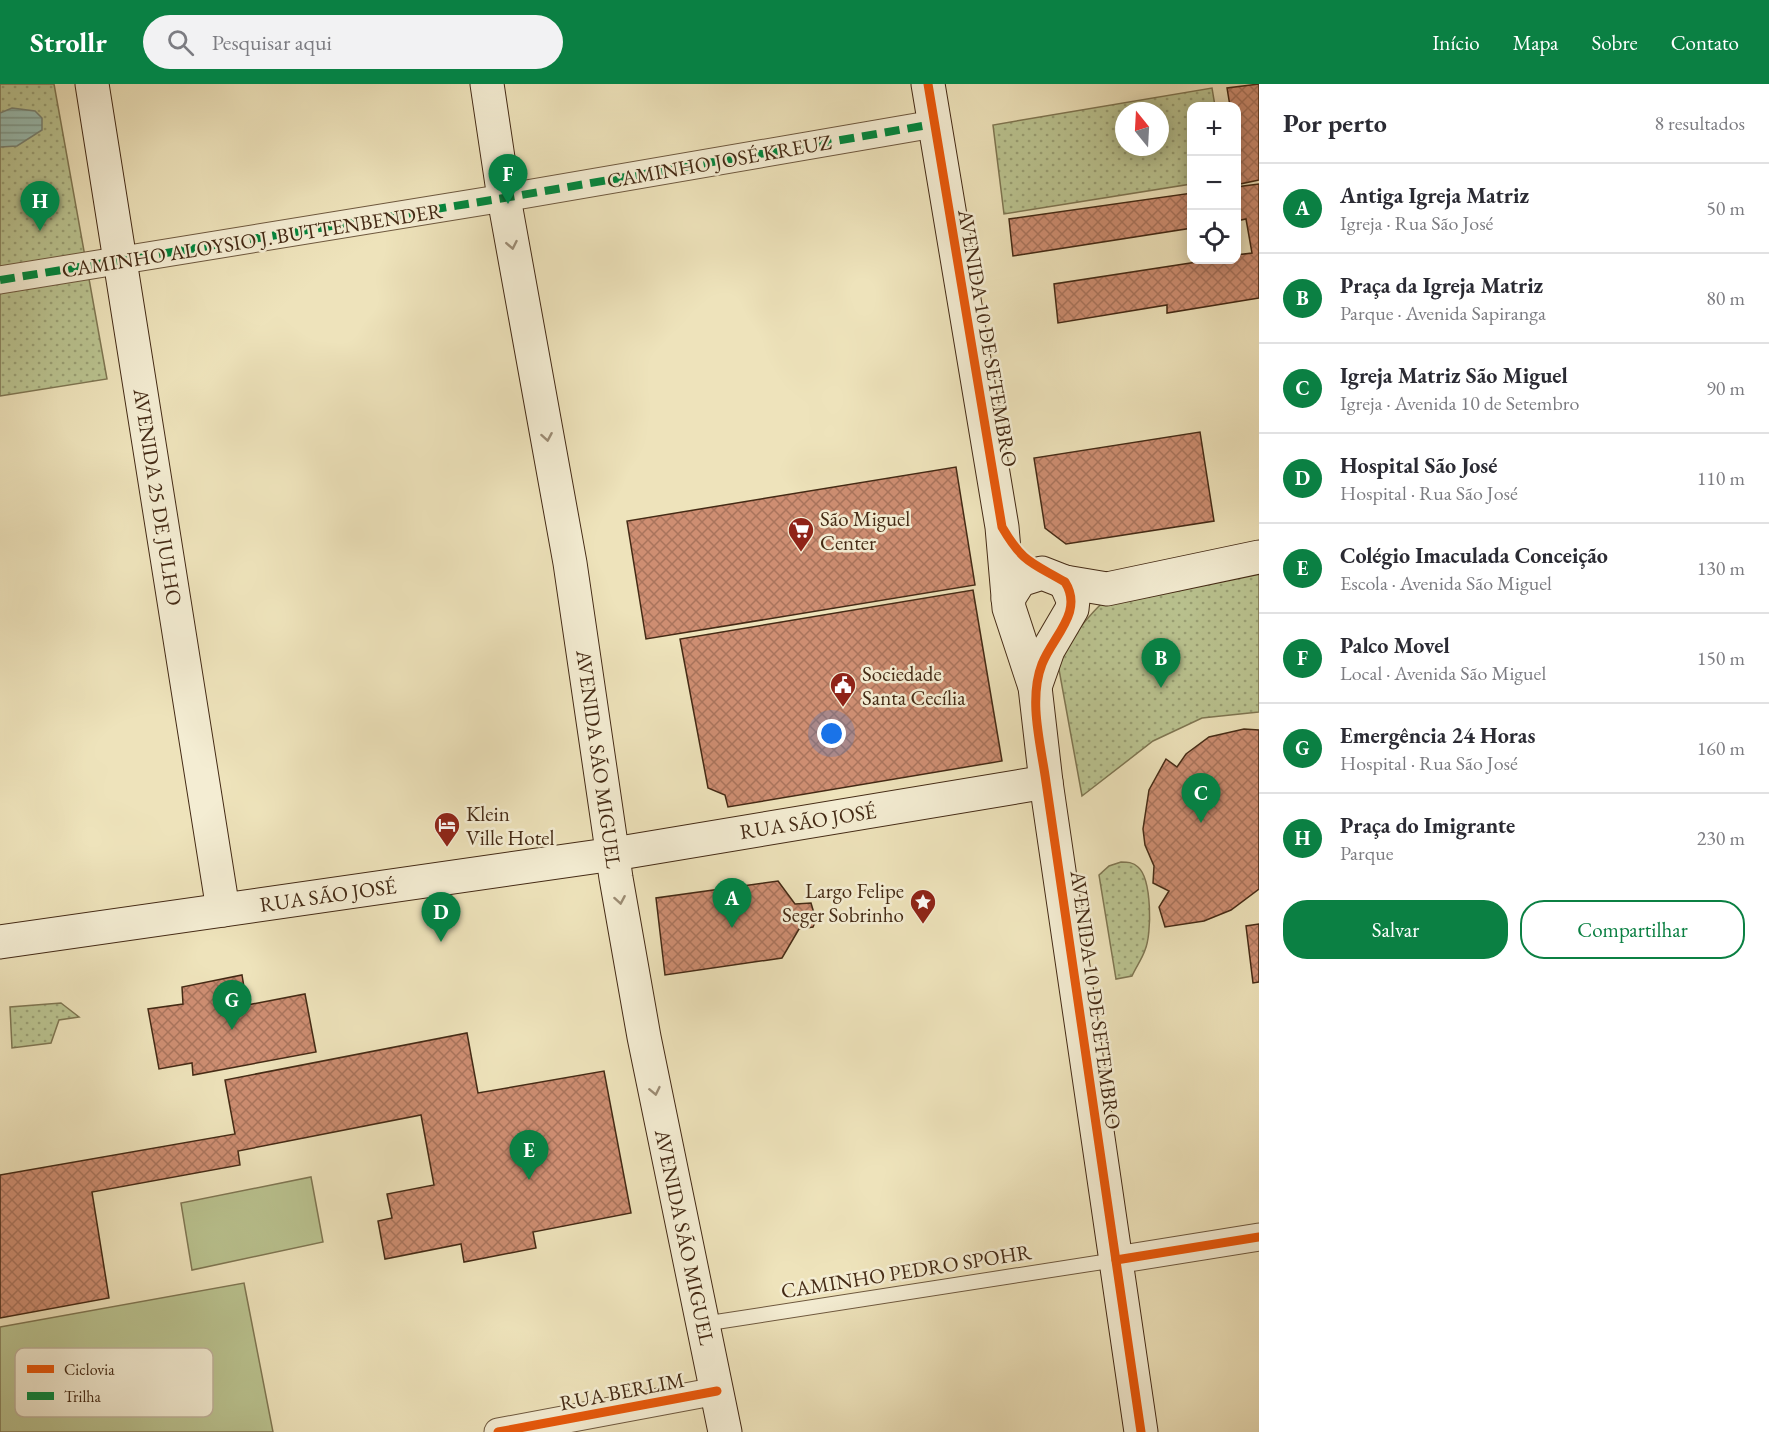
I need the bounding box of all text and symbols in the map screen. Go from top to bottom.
search box [143,15,563,69]
text: Strollr [30,24,107,60]
icon: search [164,26,197,59]
text: Pesquisar aqui [212,28,332,57]
text: Início [1432,29,1480,56]
text: Mapa [1513,29,1558,56]
text: Sobre [1591,29,1638,56]
text: Contato [1671,29,1739,56]
north arrow [1115,102,1169,156]
map controls [1187,102,1241,264]
button: + [1187,102,1241,156]
text: Por perto [1283,106,1387,140]
text: 8 resultados [1654,110,1745,136]
street label: CAMINHO JOSÉ KREUZ [605,128,834,194]
pin: F [488,154,528,204]
button: − [1187,156,1241,210]
text: Antiga Igreja Matriz [1340,181,1529,210]
pin: H [20,182,60,231]
text: A [1295,195,1310,221]
text: 50 m [1706,195,1745,221]
street label: CAMINHO ALOYSIO J. BUTTENBENDER [60,196,445,283]
street label: AVENIDA 10 DE SETEMBRO [952,206,1024,469]
button: locate [1187,210,1241,264]
text: Igreja · Rua São José [1340,210,1493,236]
one-way arrow [505,240,518,250]
text: Praça da Igreja Matriz [1340,271,1543,300]
text: B [1296,285,1309,311]
text: 80 m [1706,285,1745,311]
text: Parque · Avenida Sapiranga [1340,300,1546,326]
text: Igreja Matriz São Miguel [1340,361,1568,390]
text: C [1295,375,1310,401]
text: 90 m [1706,375,1745,401]
street label: AVENIDA 25 DE JULHO [127,386,188,607]
text: Igreja · Avenida 10 de Setembro [1340,390,1579,416]
one-way arrow [540,432,553,442]
text: Hospital São José [1340,451,1497,480]
text: D [1295,465,1310,491]
text: 110 m [1697,465,1745,491]
text: Hospital · Rua São José [1340,480,1518,506]
place label: São Miguel Center [820,505,910,556]
supermarket icon: São Miguel Center [786,515,816,553]
text: Colégio Imaculada Conceição [1340,541,1608,570]
text: E [1297,555,1308,581]
text: 130 m [1697,555,1745,581]
text: Escola · Avenida São Miguel [1340,570,1552,596]
text: Palco Movel [1340,631,1450,660]
pin: B [1142,638,1180,688]
text: F [1297,645,1308,671]
text: 150 m [1697,645,1745,671]
street label: AVENIDA SÃO MIGUEL [570,647,628,871]
place label: Sociedade Santa Cecília [862,660,966,711]
text: Local · Avenida São Miguel [1340,660,1546,686]
public building icon: Sociedade Santa Cecília [828,670,858,708]
your location [817,719,846,748]
text: Emergência 24 Horas [1340,721,1535,750]
text: G [1295,735,1310,761]
text: 160 m [1697,735,1745,761]
text: Hospital · Rua São José [1340,750,1518,776]
pin: C [1182,774,1220,823]
street label: RUA SÃO JOSÉ [738,797,878,845]
place label: Klein Ville Hotel [466,800,555,851]
hotel icon: Klein Ville Hotel [432,810,462,848]
text: Praça do Imigrante [1340,811,1515,840]
text: H [1294,825,1311,851]
text: 230 m [1697,825,1745,851]
text: Parque [1340,840,1393,866]
street label: AVENIDA 10 DE SETEMBRO [1064,868,1128,1131]
street label: RUA SÃO JOSÉ [258,872,398,918]
place label: Largo Felipe Seger Sobrinho [782,877,904,928]
pin: A [712,878,752,928]
place icon: Largo Felipe Seger Sobrinho [908,887,938,925]
pin: D [422,892,460,942]
one-way arrow [613,894,626,904]
button: Salvar [1283,900,1508,959]
button: Compartilhar [1520,900,1745,959]
pin: G [212,980,252,1030]
one-way arrow [648,1086,661,1096]
street label: AVENIDA SÃO MIGUEL [649,1126,721,1348]
pin: E [510,1130,548,1180]
street label: CAMINHO PEDRO SPOHR [779,1238,1034,1304]
legend [15,1348,213,1417]
text: Ciclovia [64,1359,115,1380]
street label: RUA BERLIM [557,1366,687,1416]
text: Trilha [64,1386,101,1407]

